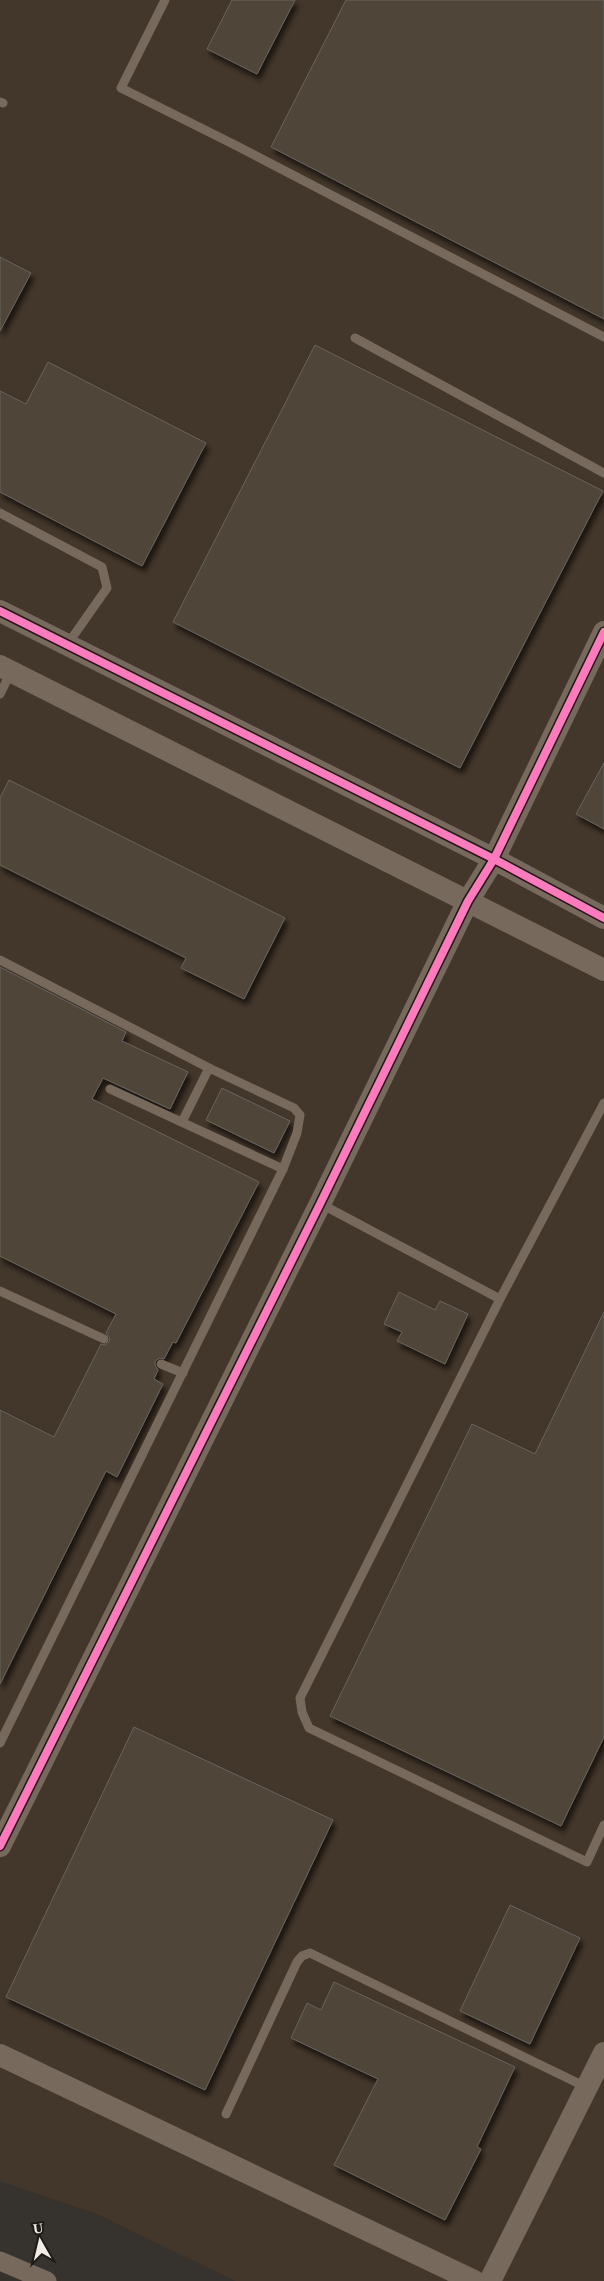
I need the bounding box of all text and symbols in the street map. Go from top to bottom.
north arrow [15,2216,65,2266]
text: U [32,2220,44,2237]

